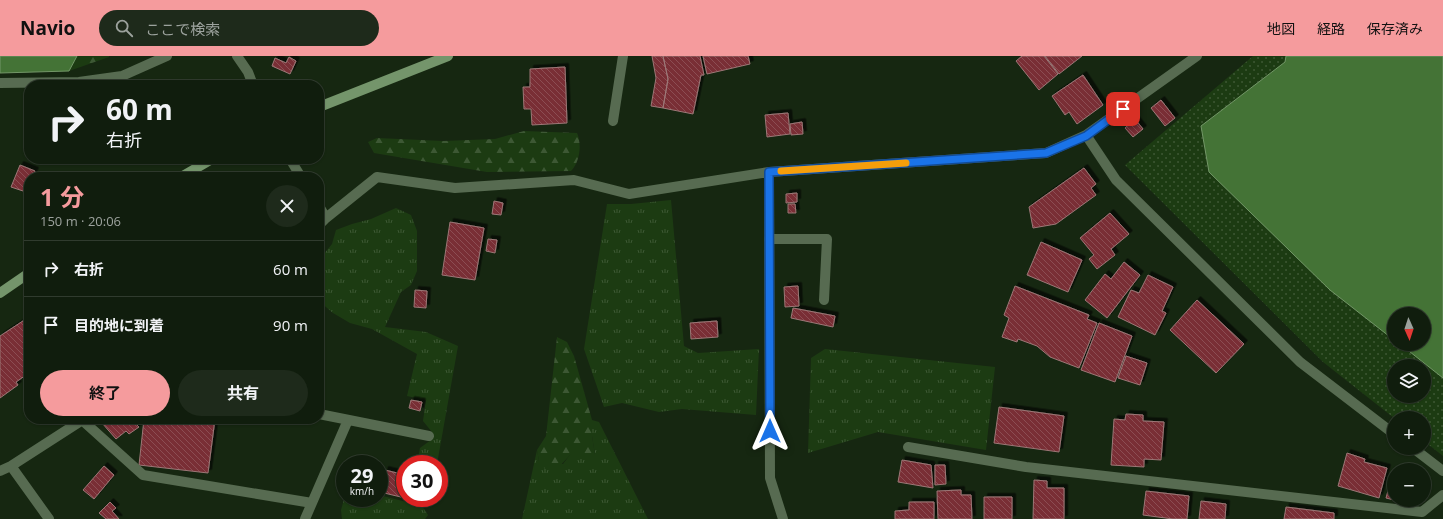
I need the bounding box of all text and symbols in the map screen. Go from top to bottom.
search box [99,10,379,46]
text: Navio [20,15,75,41]
icon: search [113,17,135,39]
text: ここで検索 [145,19,220,39]
text: 地図 [1267,19,1295,38]
text: 経路 [1317,19,1345,38]
text: 保存済み [1367,19,1423,38]
text: 60 m [106,90,173,128]
pin [1106,92,1140,126]
icon: right [40,96,92,148]
icon: arrive [1112,98,1134,120]
text: 右折 [106,128,142,152]
text: 1 分 [40,180,84,213]
button: close [266,185,308,227]
text: 150 m · 20:06 [40,212,121,230]
icon: right [40,258,62,280]
text: 右折 [74,259,104,279]
text: 60 m [273,259,308,279]
north arrow [1387,307,1431,351]
map controls [1387,307,1431,507]
icon: arrive [40,314,62,336]
text: 目的地に到着 [74,315,164,335]
text: 90 m [273,315,308,335]
button: layers [1387,359,1431,403]
button: 終了 [40,370,170,416]
button: 共有 [178,370,308,416]
position arrow [749,410,791,452]
button: + [1387,411,1431,455]
speed limit sign: 30 [396,455,448,507]
text: 29 [351,462,373,489]
button: − [1387,463,1431,507]
text: km/h [350,484,374,498]

